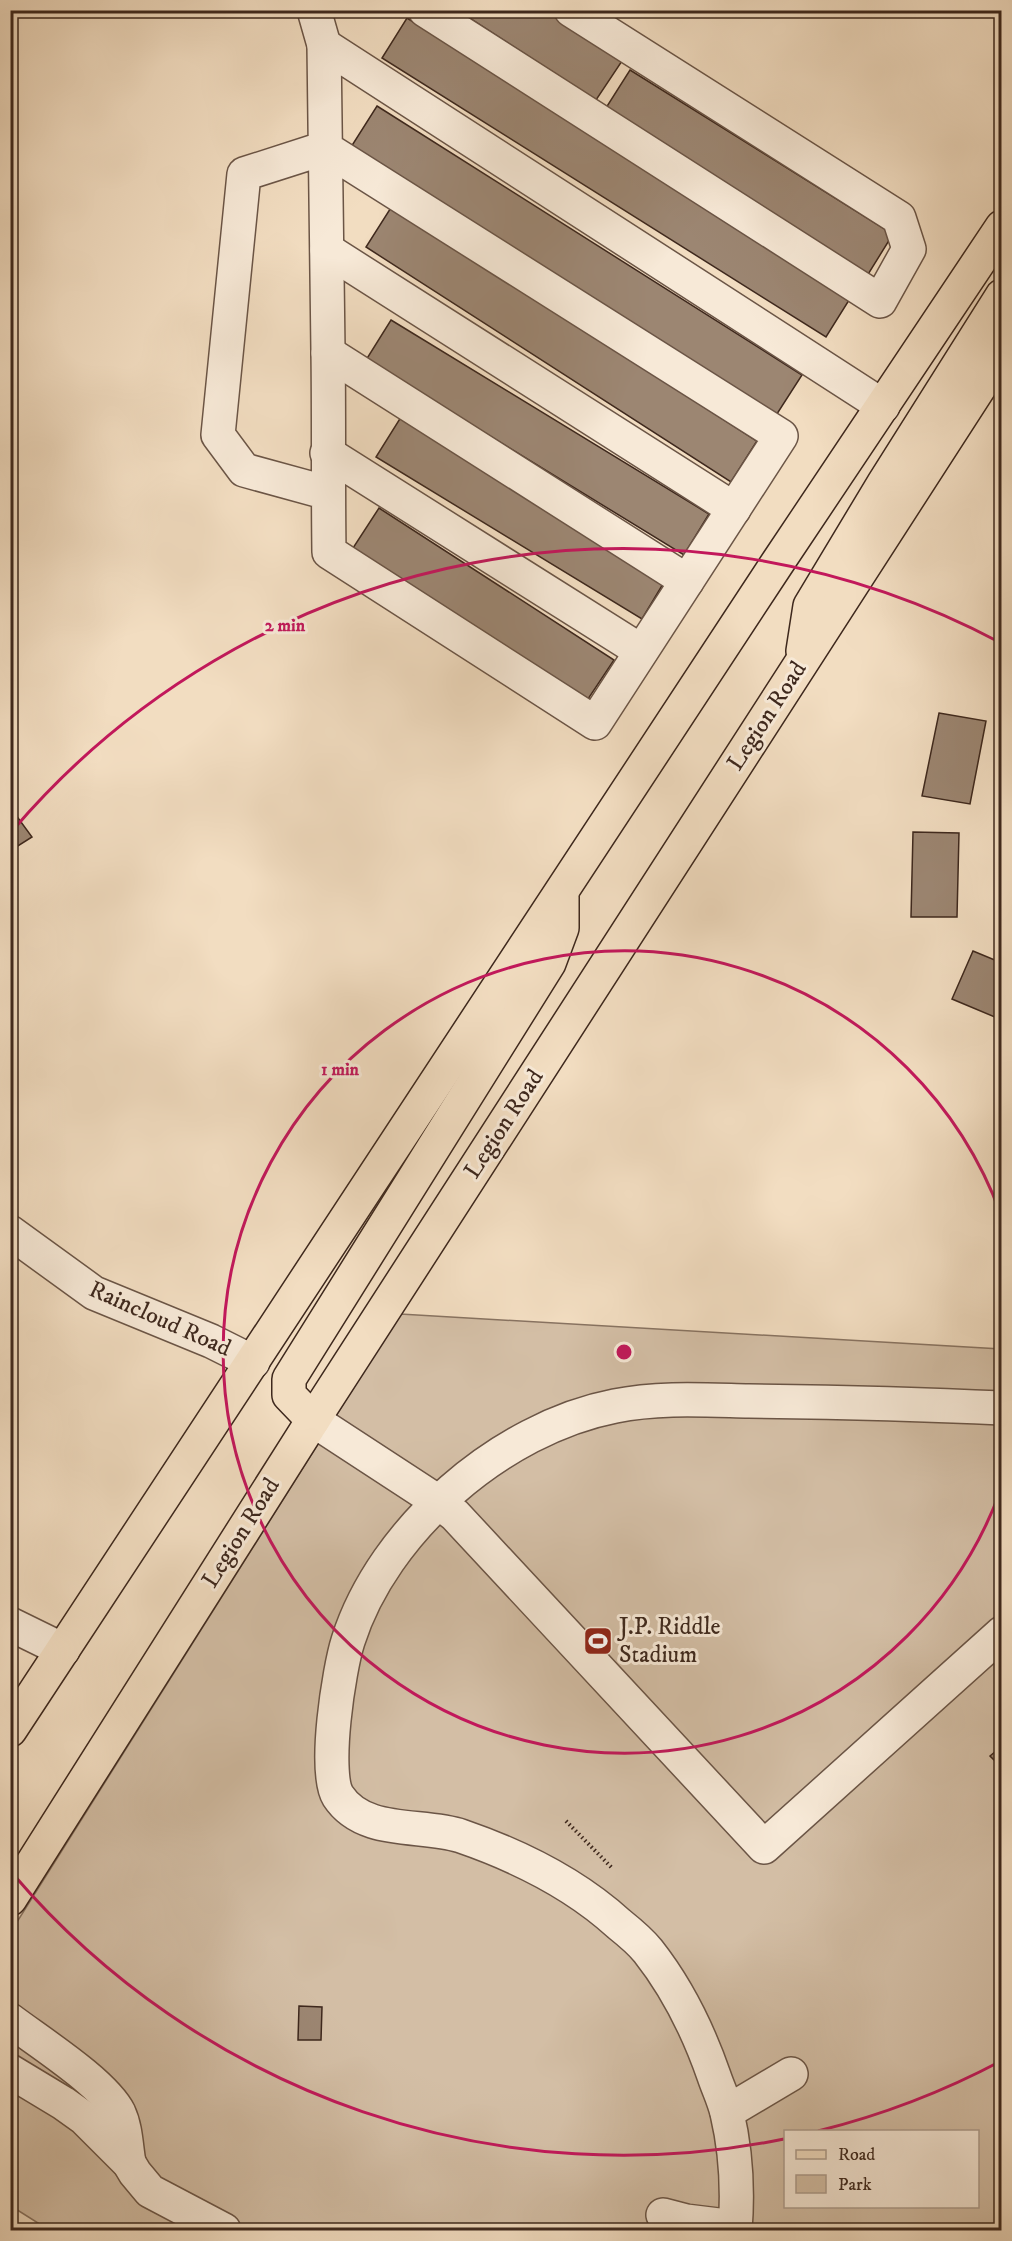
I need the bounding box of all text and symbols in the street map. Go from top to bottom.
text: 2 min [265,615,306,637]
street label: Legion Road [721,656,813,776]
text: 1 min [321,1059,360,1081]
street label: Legion Road [458,1064,550,1184]
street label: Raincloud Road [84,1274,236,1364]
centre of rings [614,1342,634,1362]
street label: Legion Road [195,1472,287,1594]
place label: J.P. Riddle Stadium [617,1612,721,1670]
sports icon: J.P. Riddle Stadium [582,1625,614,1657]
legend [784,2130,979,2208]
text: Road [838,2144,875,2166]
text: Park [838,2174,872,2196]

